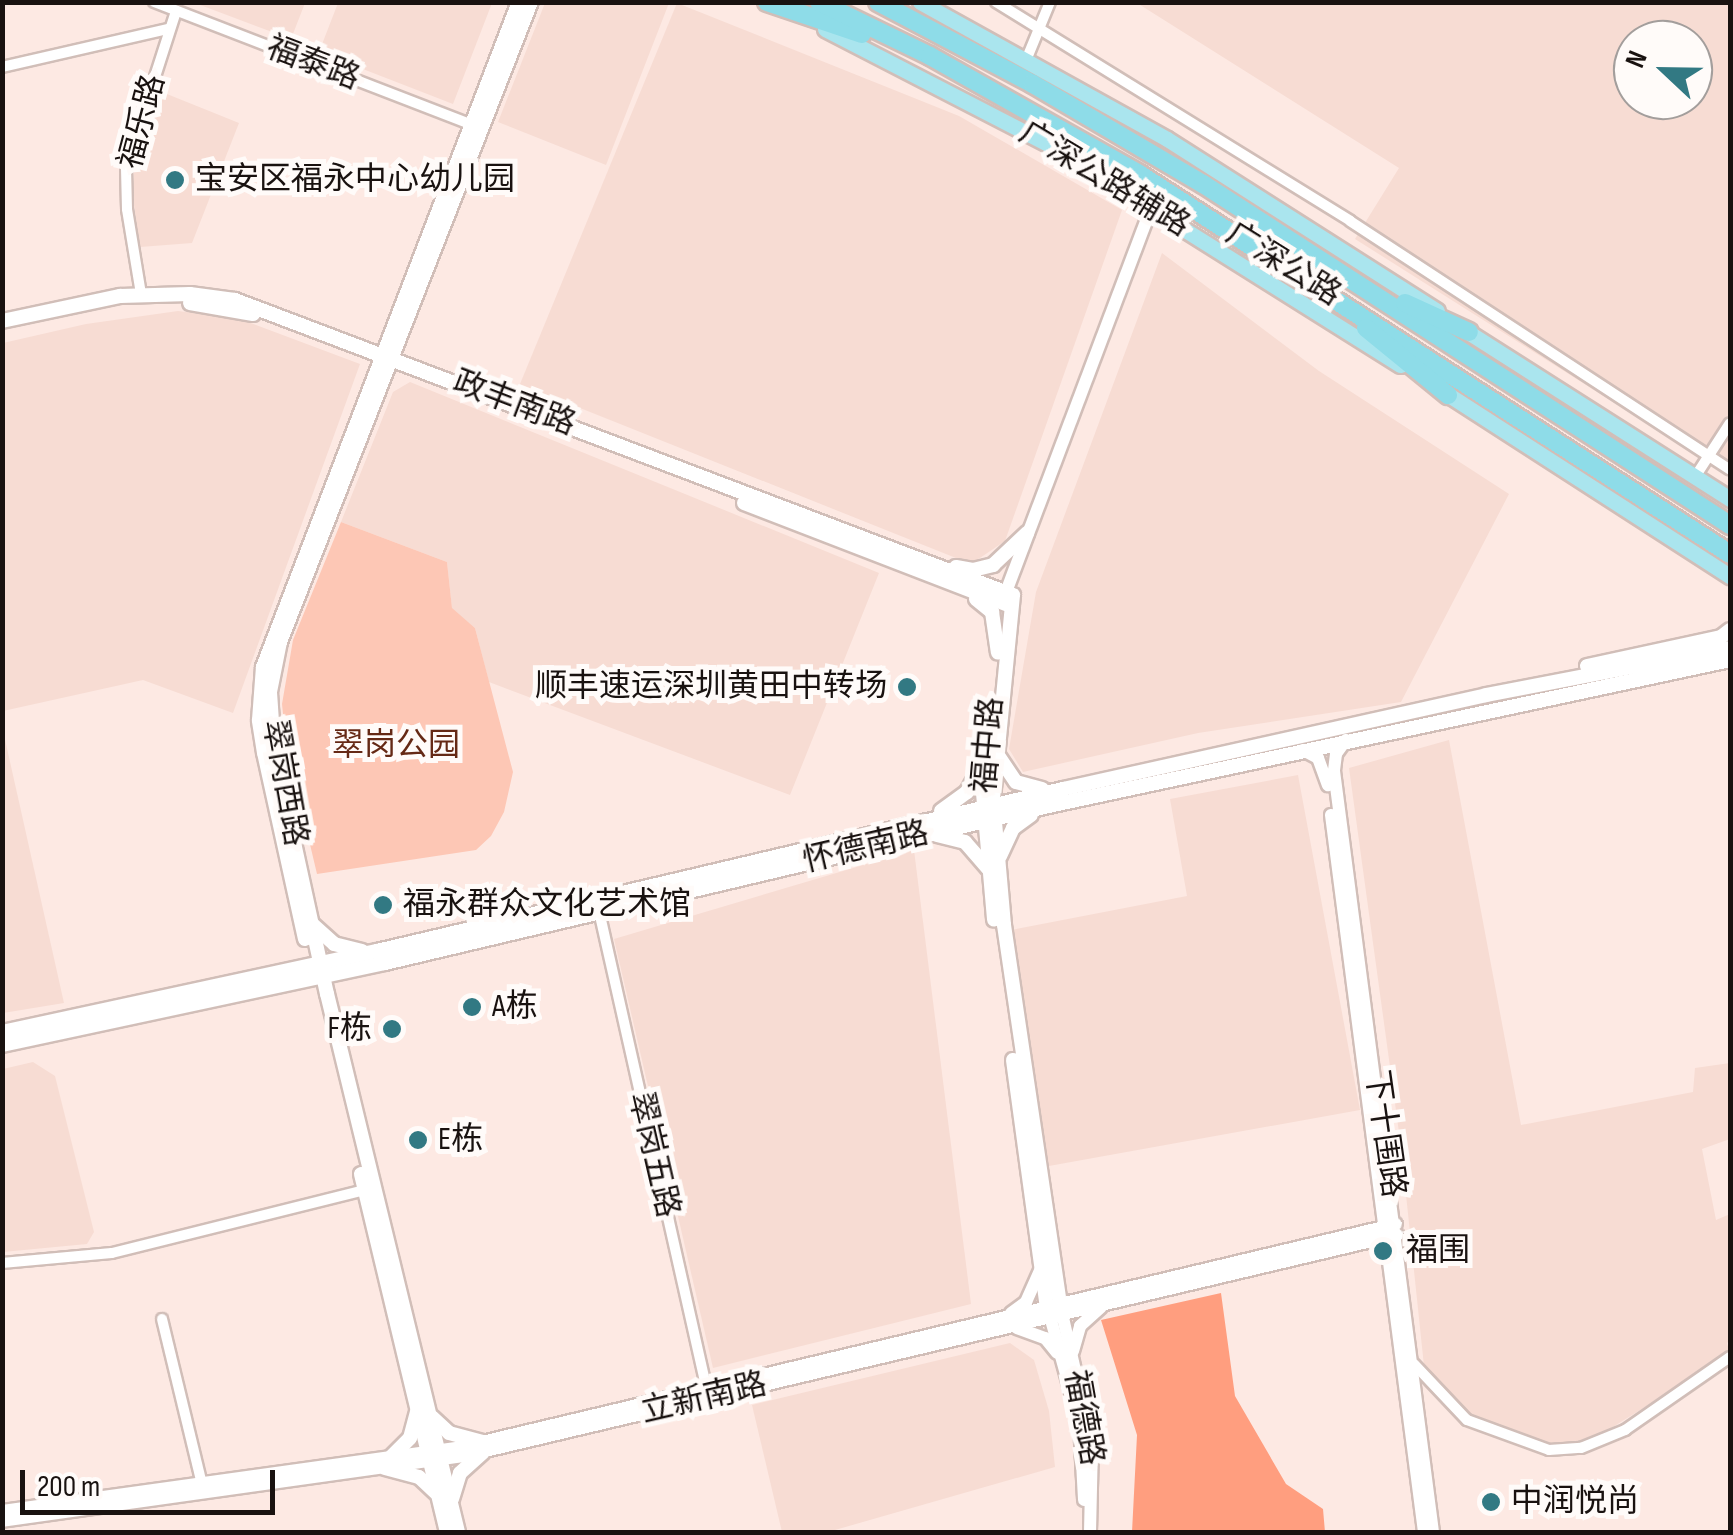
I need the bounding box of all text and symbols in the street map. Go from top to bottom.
north arrow [1613,20,1713,120]
street label: 福泰路 [261,29,365,99]
text: N [1618,46,1655,72]
street label: 福乐路 [112,71,174,173]
street label: 广深公路辅路 [1012,114,1196,246]
place label: 宝安区福永中心幼儿园 [195,161,515,199]
marker: 宝安区福永中心幼儿园 [164,169,186,191]
street label: 广深公路 [1219,215,1347,315]
street label: 政丰南路 [447,363,581,445]
place label: 顺丰速运深圳黄田中转场 [535,668,887,706]
marker: 顺丰速运深圳黄田中转场 [896,676,918,698]
street label: 福中路 [966,696,1012,794]
street label: 翠岗西路 [254,717,314,849]
park label: 翠岗公园 [332,727,460,765]
street label: 怀德南路 [799,815,933,881]
place label: 福永群众文化艺术馆 [403,886,691,924]
marker: 福永群众文化艺术馆 [372,894,394,916]
place label: A栋 [492,988,538,1026]
marker: A栋 [461,996,483,1018]
place label: F栋 [327,1010,372,1048]
marker: F栋 [381,1018,403,1040]
street label: 下十围路 [1356,1068,1412,1200]
street label: 翠岗五路 [620,1088,686,1222]
place label: E栋 [438,1121,483,1159]
marker: E栋 [407,1129,429,1151]
place label: 福围 [1406,1232,1470,1270]
marker: 福围 [1370,1238,1396,1264]
street label: 立新南路 [637,1366,771,1432]
street label: 福德路 [1056,1367,1110,1469]
scale bar [25,1450,280,1512]
text: 200 m [37,1469,100,1505]
place label: 中润悦尚 [1511,1483,1639,1521]
marker: 中润悦尚 [1480,1491,1502,1513]

